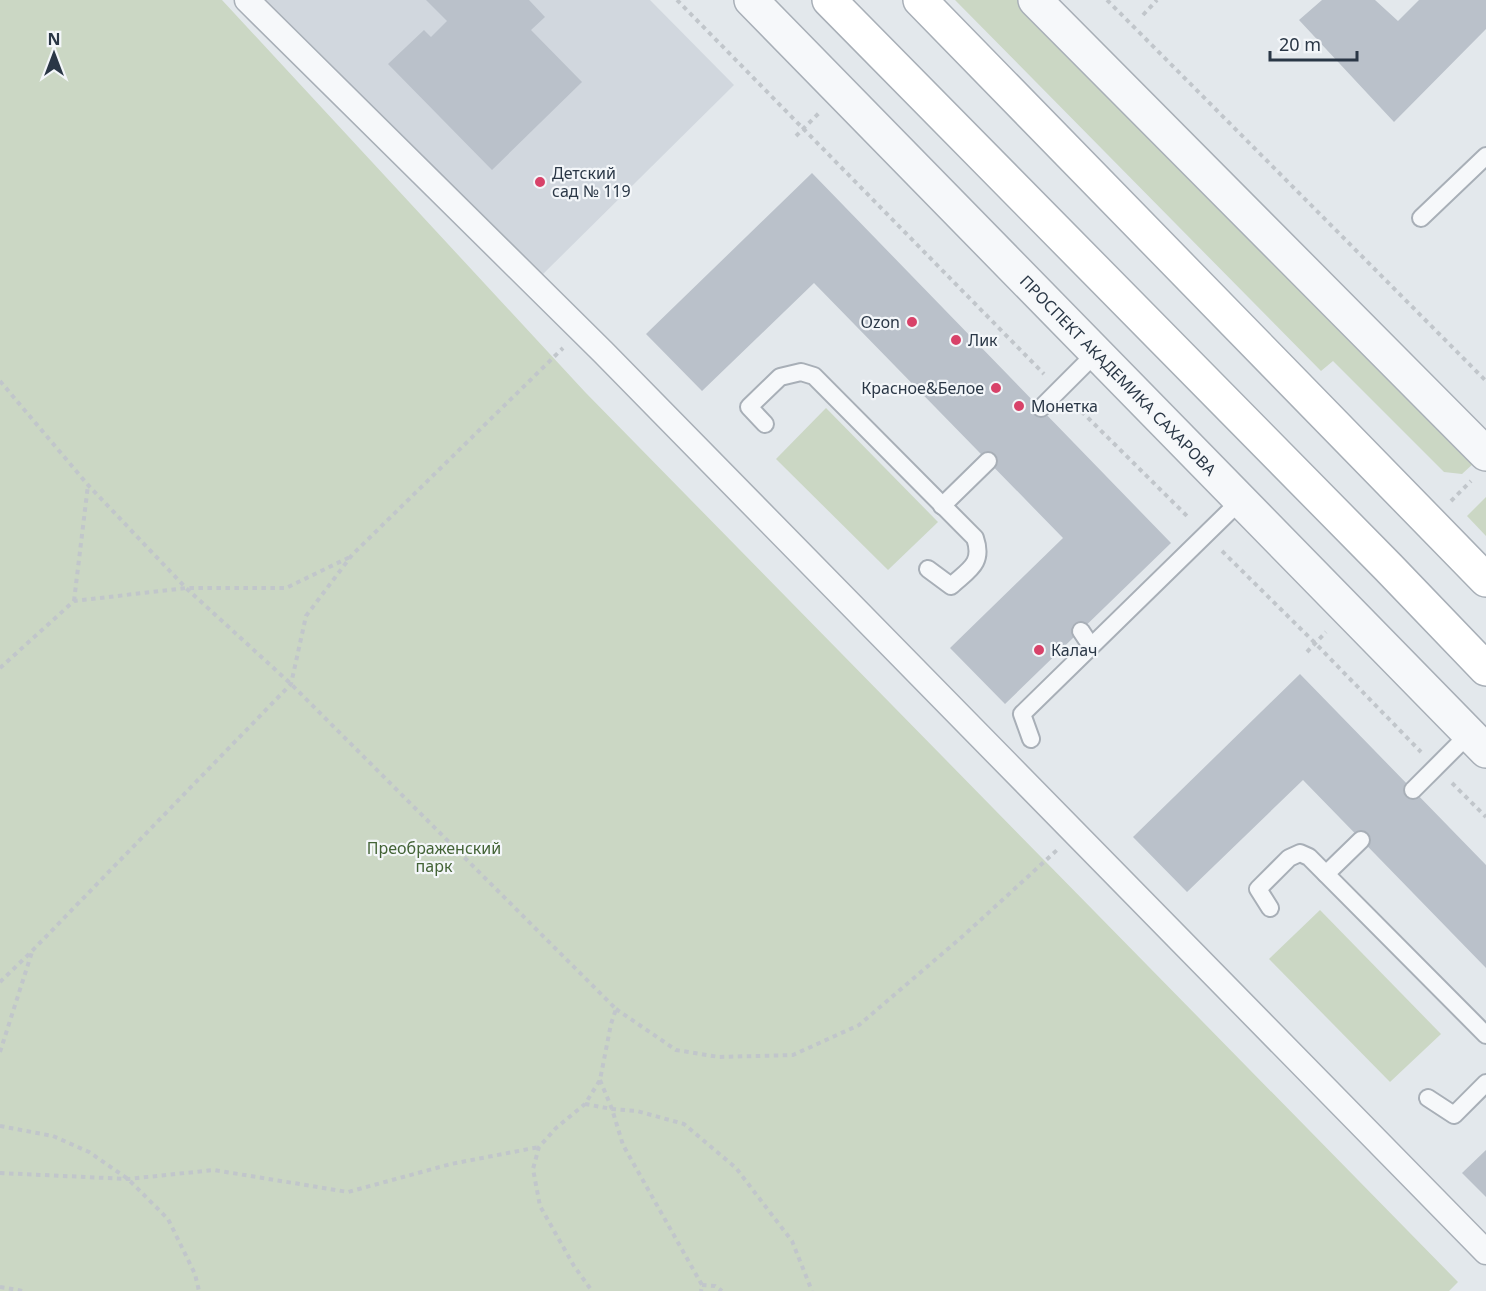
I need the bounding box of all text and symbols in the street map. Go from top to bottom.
north arrow [24,24,84,84]
scale bar [1270,24,1357,62]
text: N [47,28,61,50]
text: 20 m [1279,32,1321,56]
place label: Детский сад № 119 [552,162,631,202]
marker: Детский сад № 119 [533,175,547,189]
street label: ПРОСПЕКТ АКАДЕМИКА САХАРОВА [1015,270,1222,481]
place label: Ozon [860,311,900,333]
marker: Ozon [905,315,919,329]
place label: Лик [968,329,998,351]
marker: Лик [949,333,963,347]
place label: Красное&Белое [861,377,984,399]
marker: Красное&Белое [989,381,1003,395]
place label: Монетка [1031,395,1098,417]
marker: Монетка [1012,399,1026,413]
place label: Калач [1051,639,1097,661]
marker: Калач [1032,643,1046,657]
park label: Преображенский парк [367,837,501,877]

